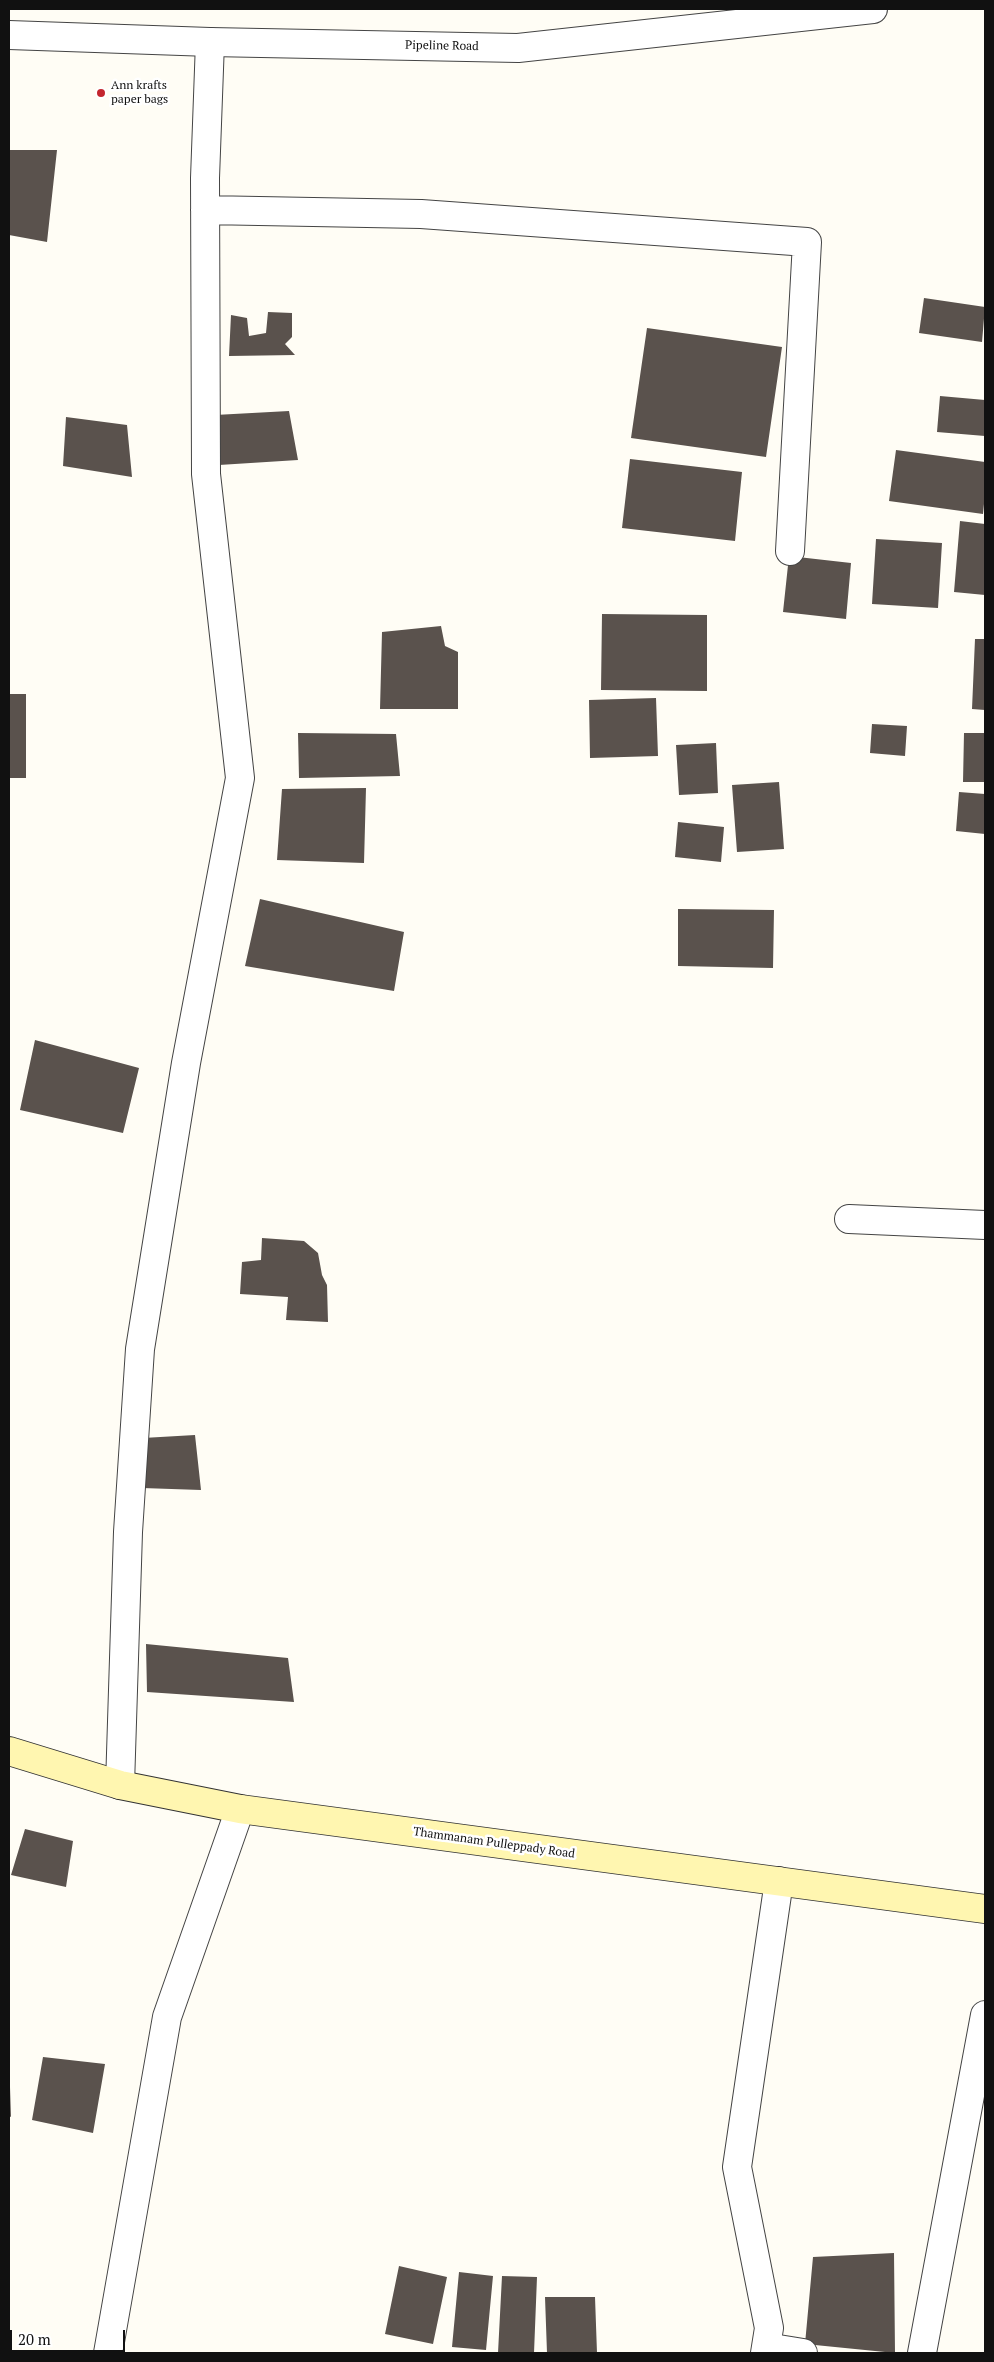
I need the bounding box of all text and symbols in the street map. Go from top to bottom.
street label: Pipeline Road [405,38,479,54]
place label: Ann krafts paper bags [111,79,168,107]
marker: Ann krafts paper bags [95,87,107,99]
street label: Thammanam Pulleppady Road [412,1825,576,1861]
scale bar [12,2320,128,2352]
text: 20 m [18,2329,51,2349]

